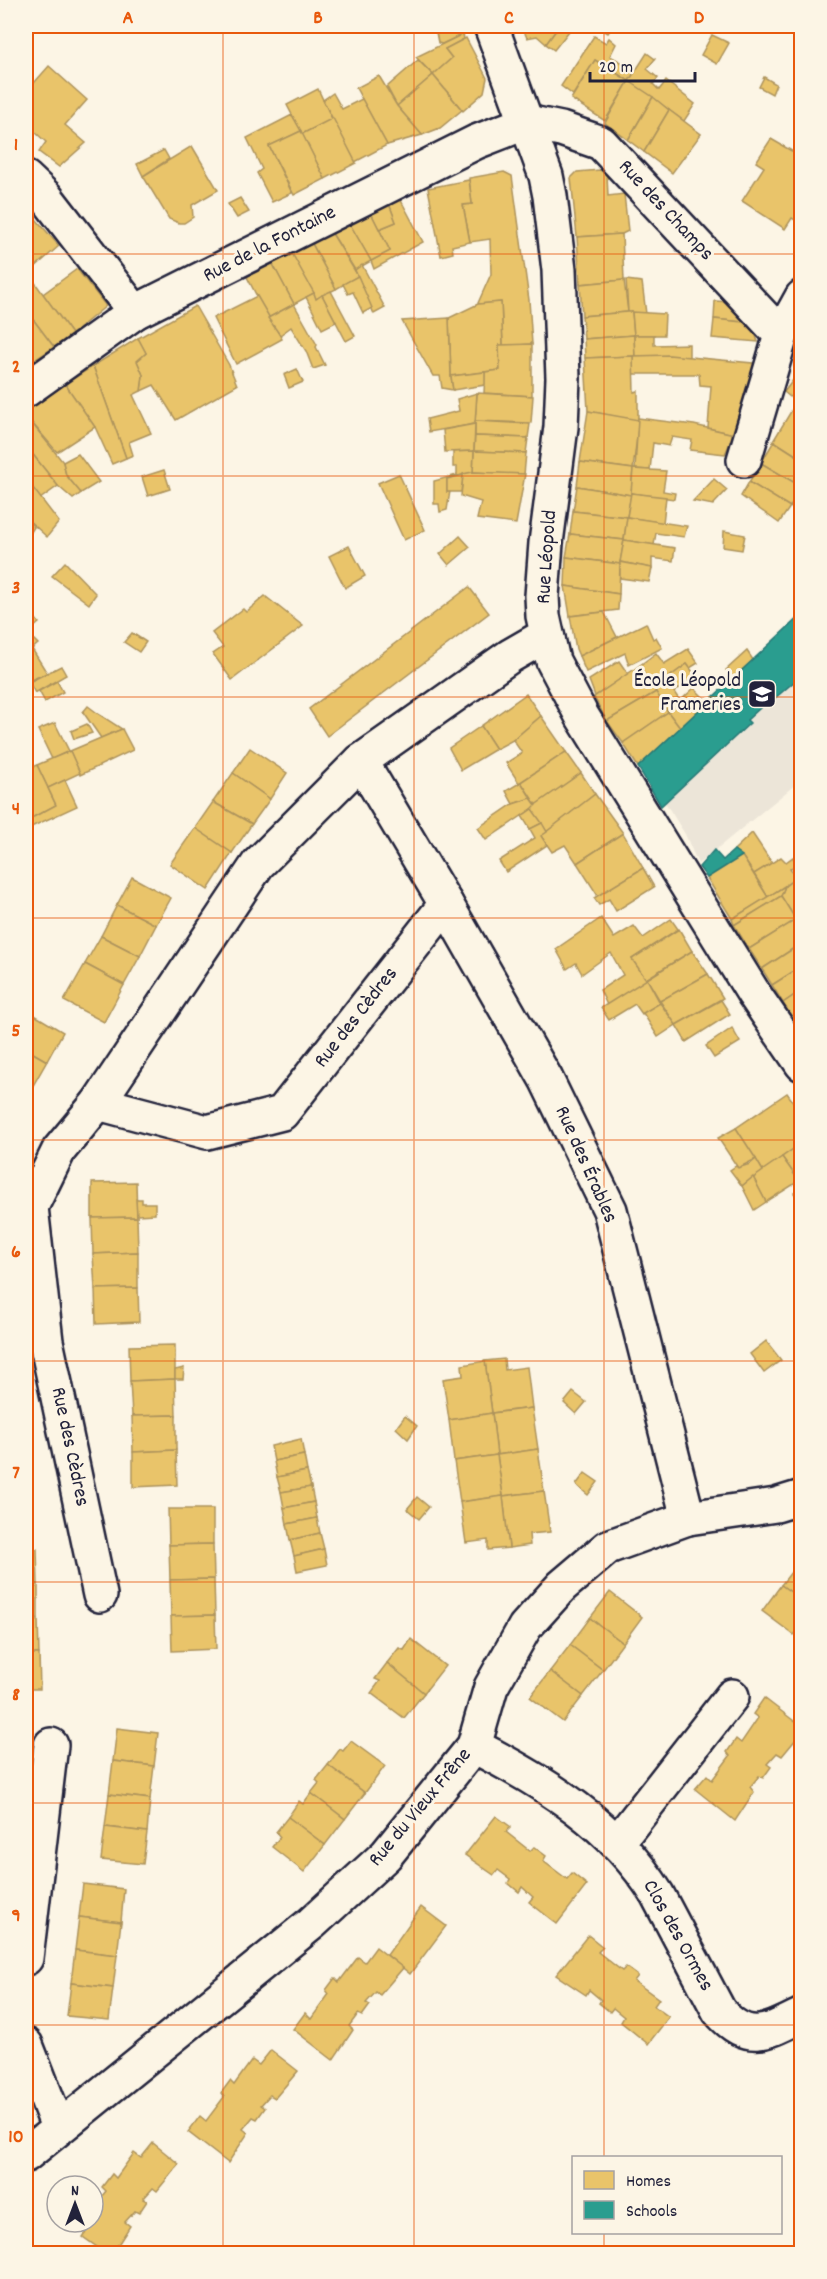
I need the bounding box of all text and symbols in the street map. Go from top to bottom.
text: A [123,5,134,33]
text: B [313,5,323,33]
text: C [504,5,514,33]
text: D [694,5,705,33]
scale bar [590,45,695,83]
text: 20 m [599,56,633,81]
text: 1 [14,132,18,160]
street label: Rue des Champs [610,154,720,268]
street label: Rue de la Fontaine [198,199,342,291]
text: 2 [12,354,20,382]
street label: Rue Léopold [530,509,566,605]
text: 3 [12,575,20,603]
place label: École Léopold Frameries [634,667,741,721]
school or university icon: École Léopold Frameries [746,678,778,710]
text: 4 [12,796,20,824]
street label: Rue des Cèdres [308,961,406,1075]
text: 5 [11,1018,21,1046]
street label: Rue des Érables [546,1102,624,1228]
text: 6 [11,1239,21,1267]
street label: Rue des Cèdres [42,1385,96,1509]
text: 7 [12,1460,20,1488]
text: 8 [12,1682,20,1710]
street label: Rue du Vieux Frêne [362,1742,480,1874]
street label: Clos des Ormes [634,1875,720,1997]
text: 9 [11,1903,21,1931]
text: 10 [8,2124,24,2152]
legend [572,2156,782,2234]
text: Homes [626,2170,671,2195]
north arrow [45,2174,105,2234]
text: N [71,2180,79,2203]
text: Schools [626,2200,677,2225]

